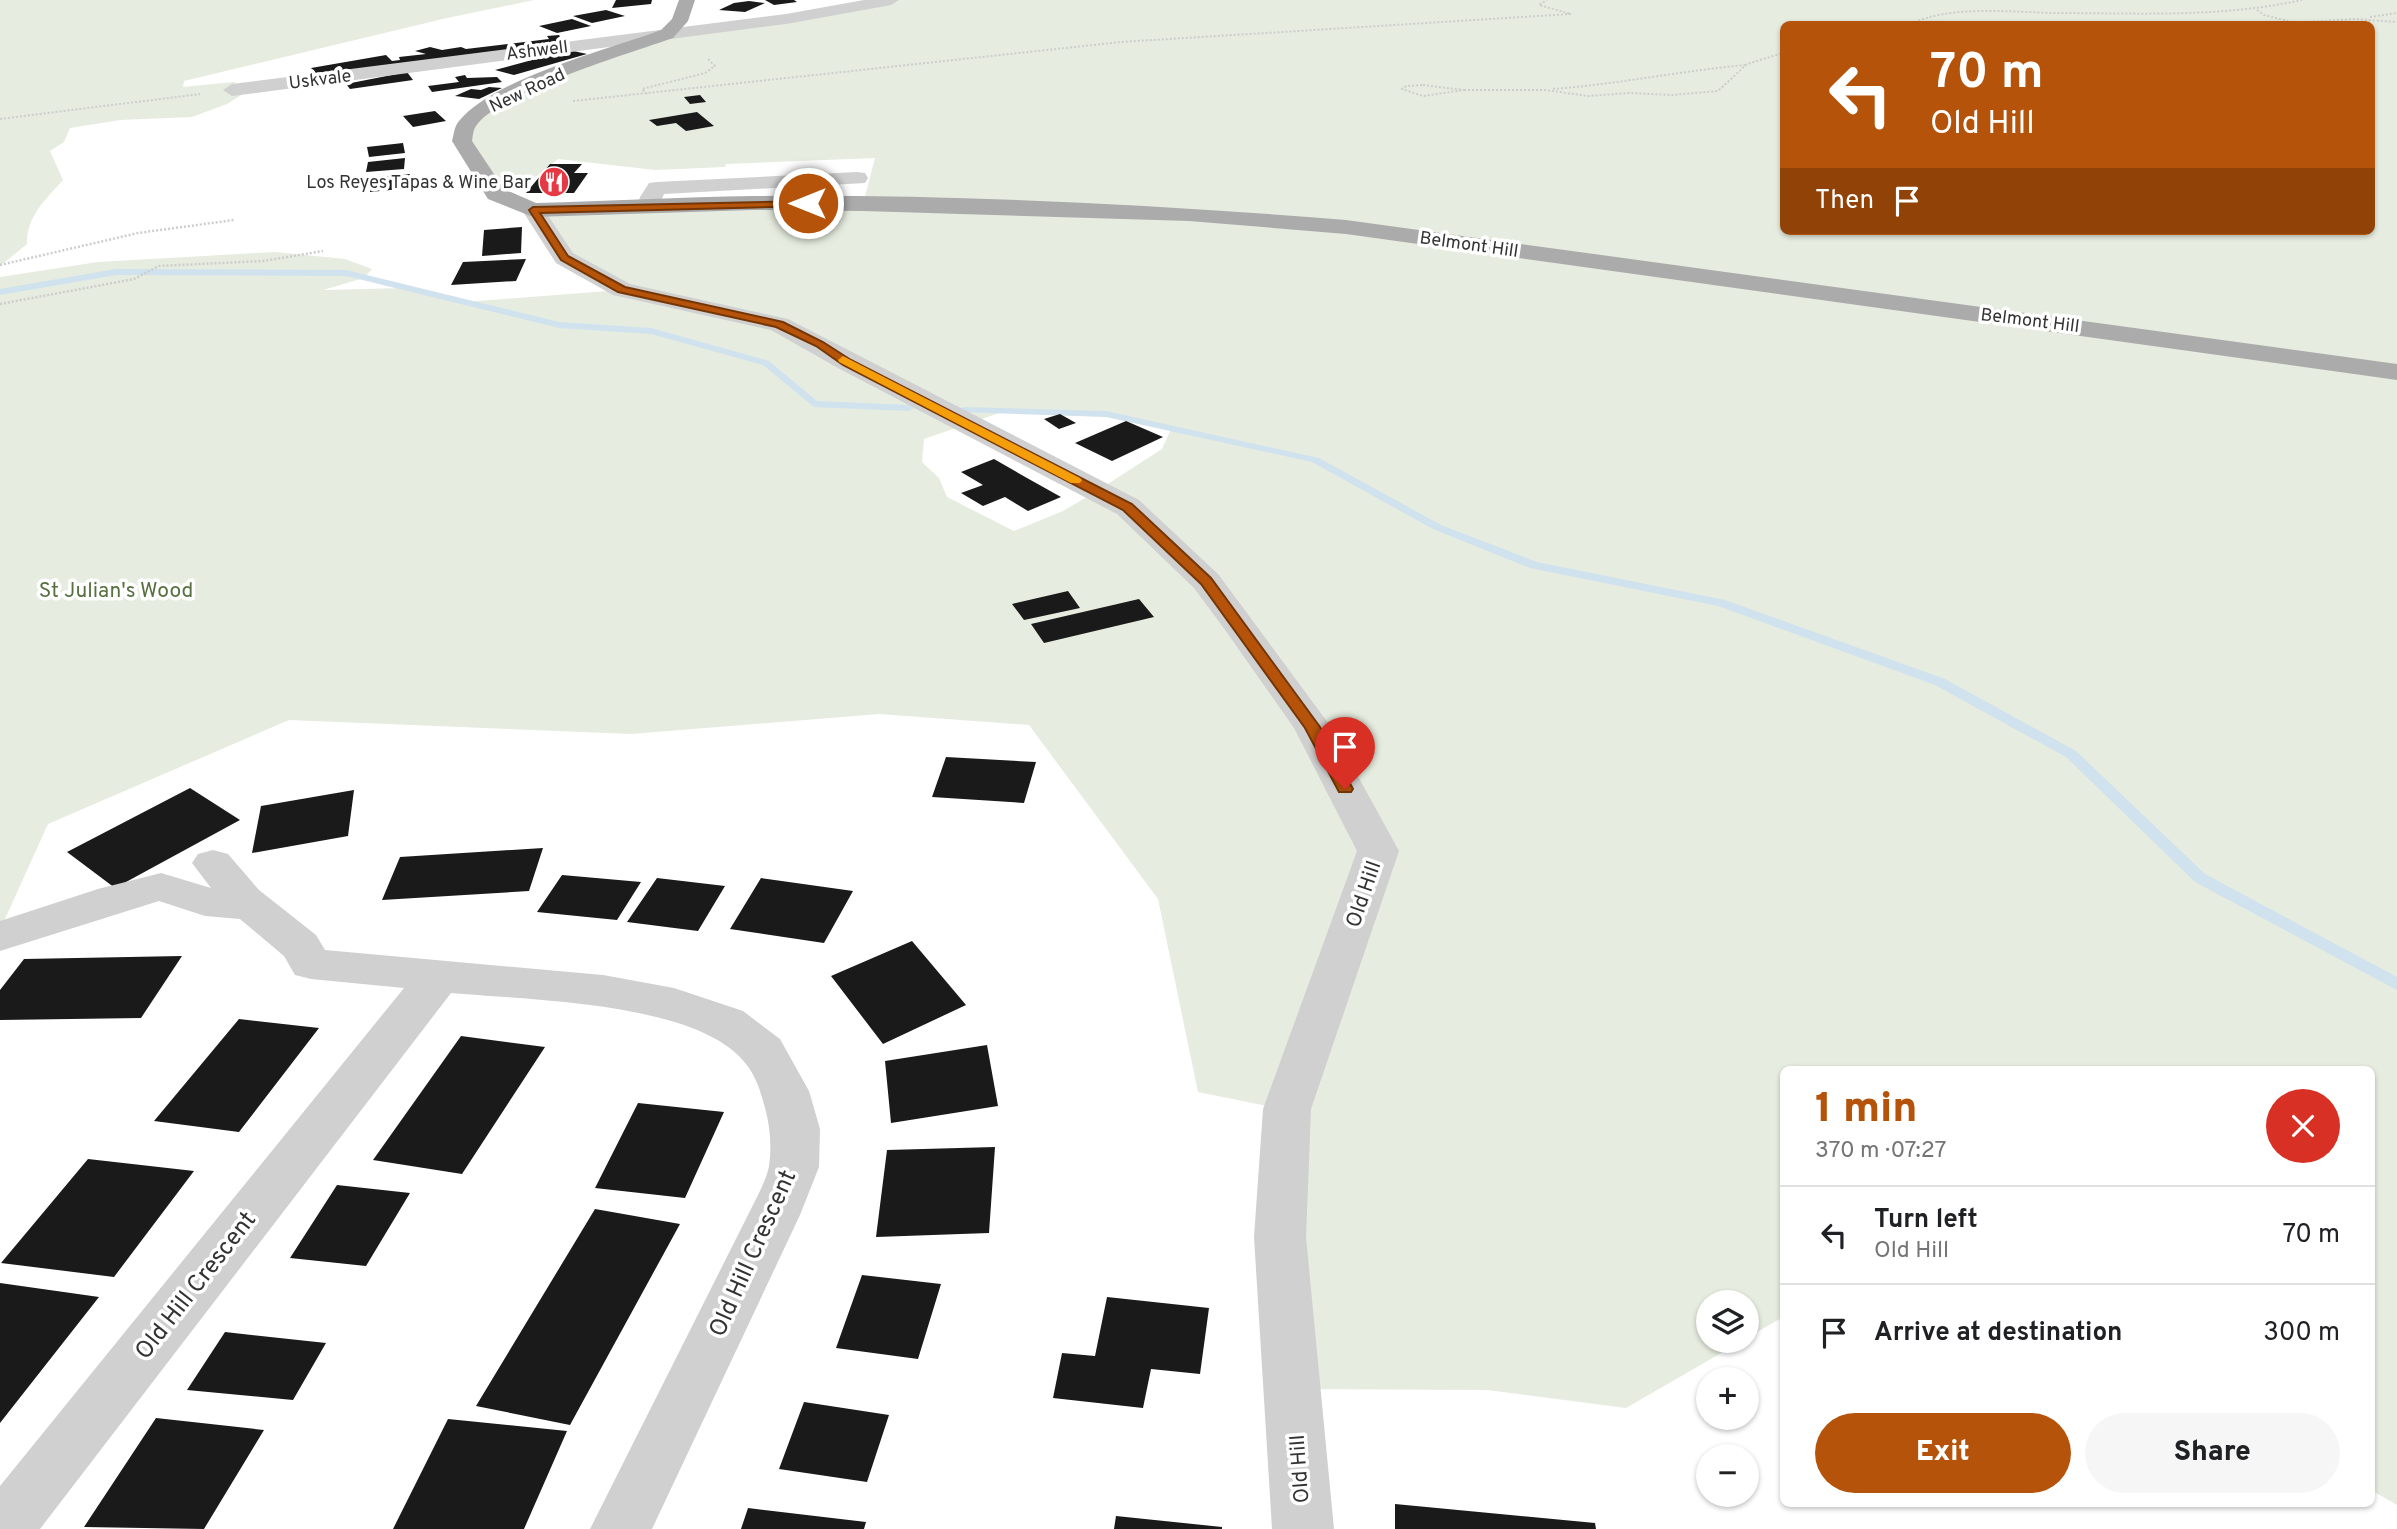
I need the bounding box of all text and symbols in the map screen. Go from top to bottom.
street label: Ashwell [505,36,570,67]
text: 70 m [1930,44,2044,106]
icon: left [1815,49,1906,140]
street label: New Road [486,64,569,119]
street label: Uskvale [288,65,353,96]
text: Old Hill [1930,105,2035,145]
restaurant icon: Los Reyes Tapas & Wine Bar [537,165,571,199]
position arrow [771,166,845,240]
place label: Los Reyes Tapas & Wine Bar [306,172,531,195]
icon: arrive [1888,182,1926,220]
text: Then [1815,185,1874,218]
street label: Belmont Hill [1418,227,1520,264]
street label: Belmont Hill [1979,304,2081,339]
park label: St Julian's Wood [39,578,193,605]
pin [1315,717,1375,789]
icon: arrive [1326,728,1364,766]
street label: Old Hill [1340,858,1388,931]
text: 1 min [1815,1084,1918,1137]
button: close [2266,1089,2340,1163]
text: 370 m · 07:27 [1815,1137,1947,1166]
street label: Old Hill Crescent [704,1166,804,1342]
text: Turn left [1874,1204,1978,1237]
street label: Old Hill Crescent [129,1206,264,1366]
icon: left [1815,1216,1853,1254]
text: 70 m [2282,1219,2340,1252]
text: Old Hill [1874,1237,1949,1266]
map controls [1696,1290,1759,1507]
button: layers [1696,1290,1759,1353]
icon: arrive [1815,1314,1853,1352]
text: Arrive at destination [1874,1317,2122,1350]
text: 300 m [2263,1317,2340,1350]
button: + [1696,1367,1759,1430]
button: Exit [1815,1413,2071,1493]
button: Share [2085,1413,2340,1493]
street label: Old Hill [1285,1434,1316,1504]
button: − [1696,1444,1759,1507]

